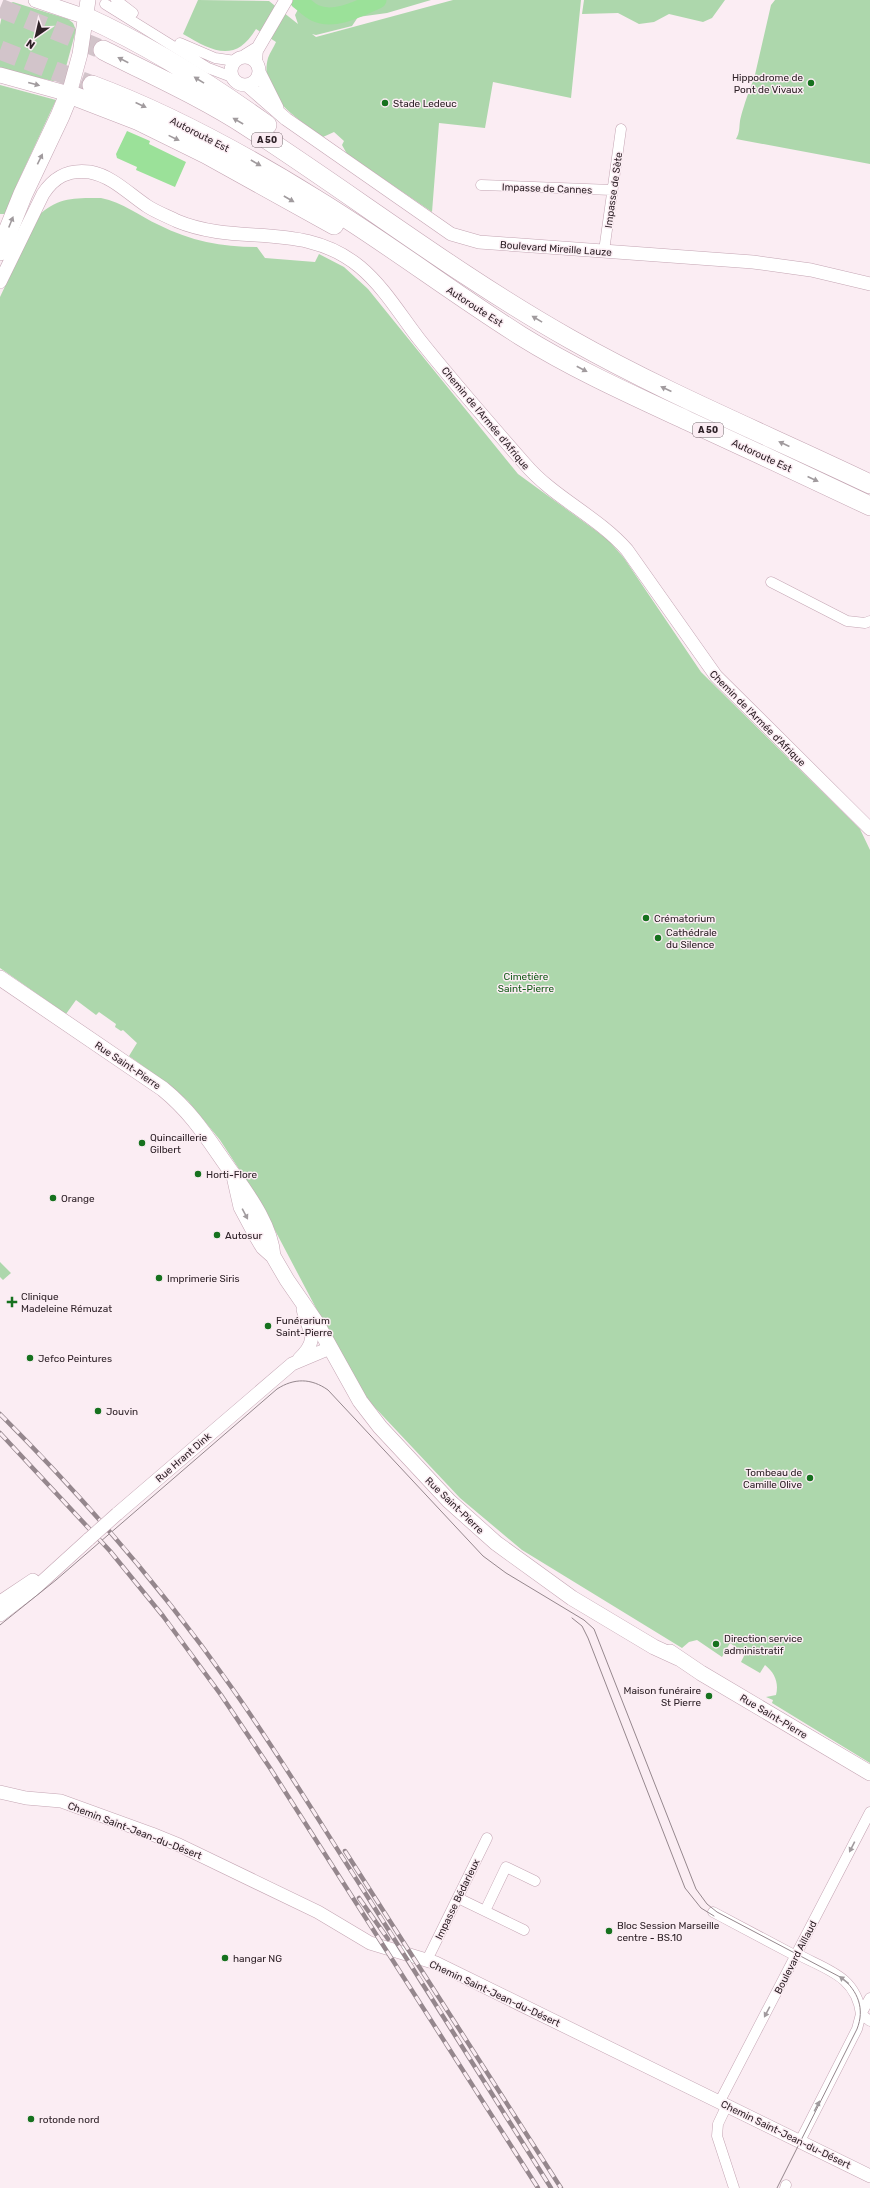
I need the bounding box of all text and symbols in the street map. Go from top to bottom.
north arrow [16,16,56,56]
text: N [24,36,38,51]
one-way arrow [118,57,129,63]
place label: Hippodrome de Pont de Vivaux [732,72,804,96]
one-way arrow [194,76,204,84]
marker: Hippodrome de Pont de Vivaux [806,78,816,88]
one-way arrow [28,82,41,88]
marker: Stade Ledeuc [380,98,390,108]
place label: Stade Ledeuc [393,98,457,110]
one-way arrow [135,102,146,108]
street label: Autoroute Est [168,115,231,155]
one-way arrow [232,117,244,124]
road number: A 50 [252,133,282,147]
one-way arrow [168,135,179,141]
street label: Impasse de Sète [603,151,625,229]
one-way arrow [37,153,43,165]
one-way arrow [250,160,262,167]
street label: Impasse de Cannes [502,181,592,197]
one-way arrow [283,195,295,202]
one-way arrow [9,216,15,228]
street label: Boulevard Mireille Lauze [500,239,613,259]
street label: Autoroute Est [444,284,505,330]
one-way arrow [532,315,542,323]
street label: Chemin de l'Armée d'Afrique [439,365,532,473]
one-way arrow [576,366,588,373]
one-way arrow [660,386,671,392]
road number: A 50 [693,423,723,437]
street label: Autoroute Est [730,437,794,475]
one-way arrow [778,440,790,447]
one-way arrow [807,476,819,482]
street label: Chemin de l'Armée d'Afrique [707,668,808,769]
marker: Crématorium [641,913,651,923]
place label: Crématorium [654,913,715,925]
place label: Cathédrale du Silence [666,927,717,951]
marker: Cathédrale du Silence [653,933,663,943]
park label: Cimetière Saint-Pierre [498,971,555,995]
street label: Rue Saint-Pierre [92,1039,163,1093]
place label: Quincaillerie Gilbert [150,1132,207,1156]
marker: Quincaillerie Gilbert [137,1138,147,1148]
marker: Horti-Flore [193,1169,203,1179]
place label: Horti-Flore [206,1169,257,1181]
marker: Orange [48,1193,58,1203]
place label: Orange [61,1193,95,1205]
one-way arrow [242,1208,248,1219]
marker: Autosur [212,1230,222,1240]
place label: Autosur [225,1230,262,1242]
marker: Imprimerie Siris [154,1273,164,1283]
place label: Imprimerie Siris [167,1273,240,1285]
place label: Clinique Madeleine Rémuzat [21,1291,112,1315]
marker: Clinique Madeleine Rémuzat [6,1296,18,1308]
place label: Funérarium Saint-Pierre [276,1315,333,1339]
marker: Funérarium Saint-Pierre [263,1321,273,1331]
marker: Jefco Peintures [25,1353,35,1363]
place label: Jefco Peintures [38,1353,112,1365]
marker: Jouvin [93,1406,103,1416]
place label: Jouvin [106,1406,138,1418]
street label: Rue Hrant Dink [153,1430,215,1485]
place label: Tombeau de Camille Olive [743,1467,802,1491]
marker: Tombeau de Camille Olive [805,1473,815,1483]
street label: Rue Saint-Pierre [422,1475,486,1537]
place label: Direction service administratif [724,1633,803,1657]
marker: Direction service administratif [711,1639,721,1649]
place label: Maison funéraire St Pierre [623,1685,701,1709]
marker: Maison funéraire St Pierre [704,1691,714,1701]
street label: Rue Saint-Pierre [737,1692,810,1742]
street label: Chemin Saint-Jean-du-Désert [66,1800,204,1862]
one-way arrow [849,1841,855,1853]
street label: Impasse Bédarieux [433,1857,483,1942]
street label: Boulevard Aillaud [772,1919,820,1996]
place label: Bloc Session Marseille centre - BS.10 [617,1920,720,1944]
marker: Bloc Session Marseille centre - BS.10 [604,1926,614,1936]
marker: hangar NG [220,1953,230,1963]
place label: hangar NG [233,1953,282,1965]
street label: Chemin Saint-Jean-du-Désert [427,1958,562,2030]
one-way arrow [839,1976,850,1985]
one-way arrow [763,2006,770,2018]
street label: Chemin Saint-Jean-du-Désert [719,2098,852,2172]
one-way arrow [814,2100,820,2112]
marker: rotonde nord [26,2114,36,2124]
place label: rotonde nord [39,2114,100,2126]

